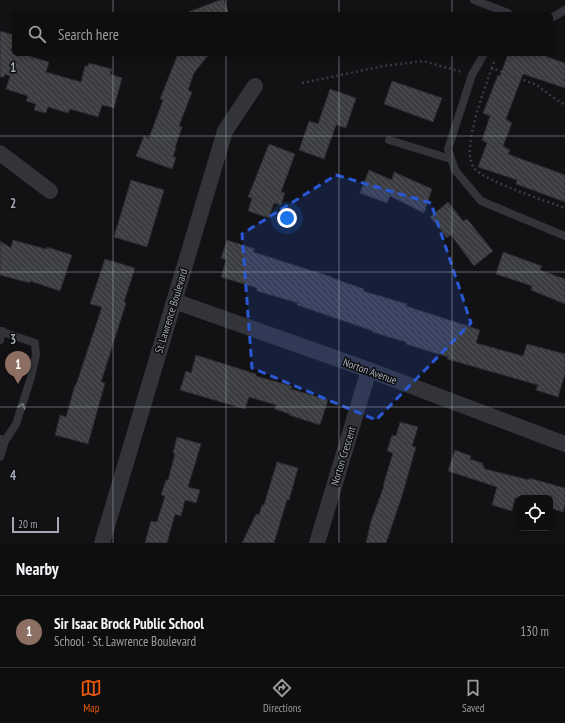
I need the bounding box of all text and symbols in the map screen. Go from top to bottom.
search box [12,12,553,56]
icon: search [26,23,48,45]
text: Search here [58,25,119,44]
text: 1 [10,59,16,76]
text: 2 [10,195,16,212]
your location [277,208,297,228]
street label: St. Lawrence Boulevard [151,267,191,355]
text: 3 [10,331,16,348]
pin: 1 [5,351,31,384]
street label: Norton Avenue [341,355,399,387]
one-way arrow [17,403,26,410]
street label: Norton Crescent [327,425,359,487]
text: 4 [10,467,17,484]
map controls [517,495,553,531]
button: locate [517,495,553,531]
scale bar [12,515,59,534]
text: 20 m [18,517,37,531]
text: Nearby [16,558,59,580]
text: Sir Isaac Brock Public School [54,614,204,633]
text: 1 [26,623,32,640]
text: 130 m [520,623,549,640]
text: School · St. Lawrence Boulevard [54,633,196,650]
tab: Map [80,677,102,715]
tab: Directions [263,677,301,715]
tab: Saved [462,677,485,715]

